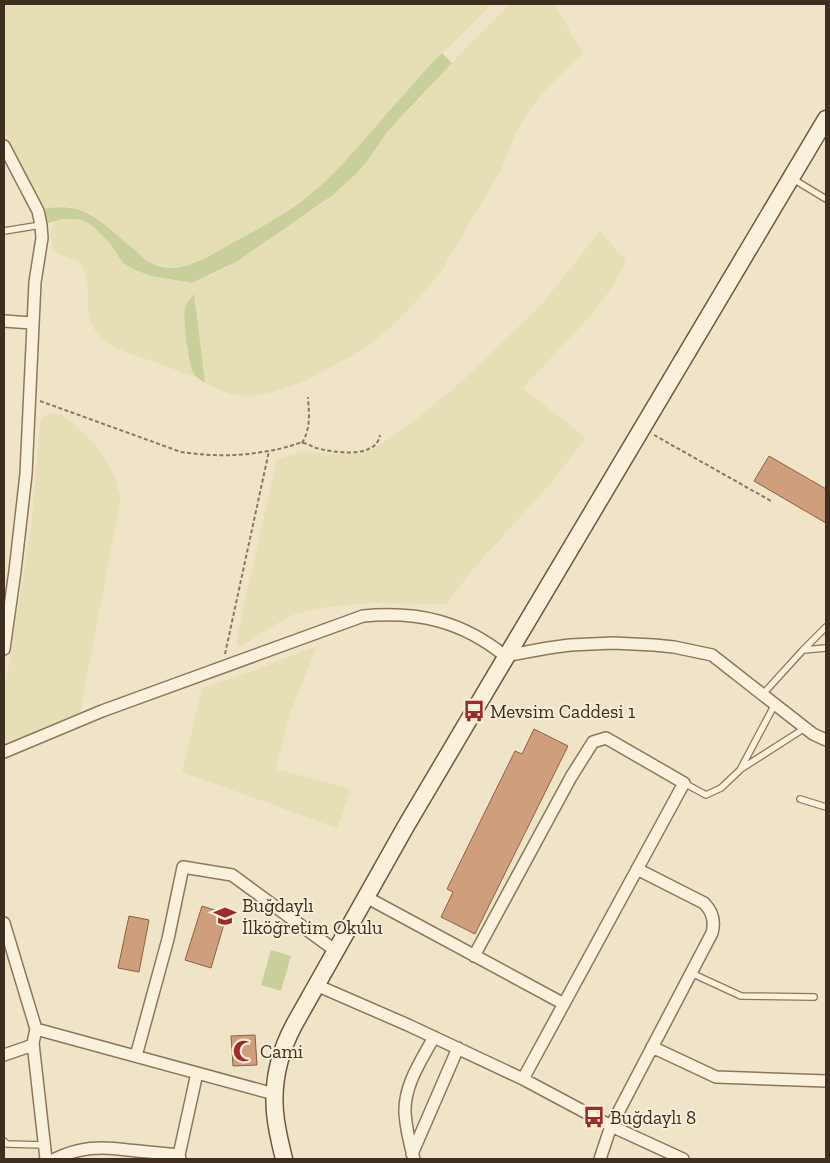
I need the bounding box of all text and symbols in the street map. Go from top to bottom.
bus stop icon: Mevsim Caddesi 1 [461,698,487,724]
place label: Mevsim Caddesi 1 [490,700,635,723]
place label: Buğdaylı İlköğretim Okulu [242,894,383,939]
school or university icon: Buğdaylı İlköğretim Okulu [212,903,238,929]
mosque icon: Cami [231,1038,257,1064]
place label: Cami [260,1040,303,1063]
bus stop icon: Buğdaylı 8 [581,1104,607,1130]
place label: Buğdaylı 8 [610,1106,696,1129]

